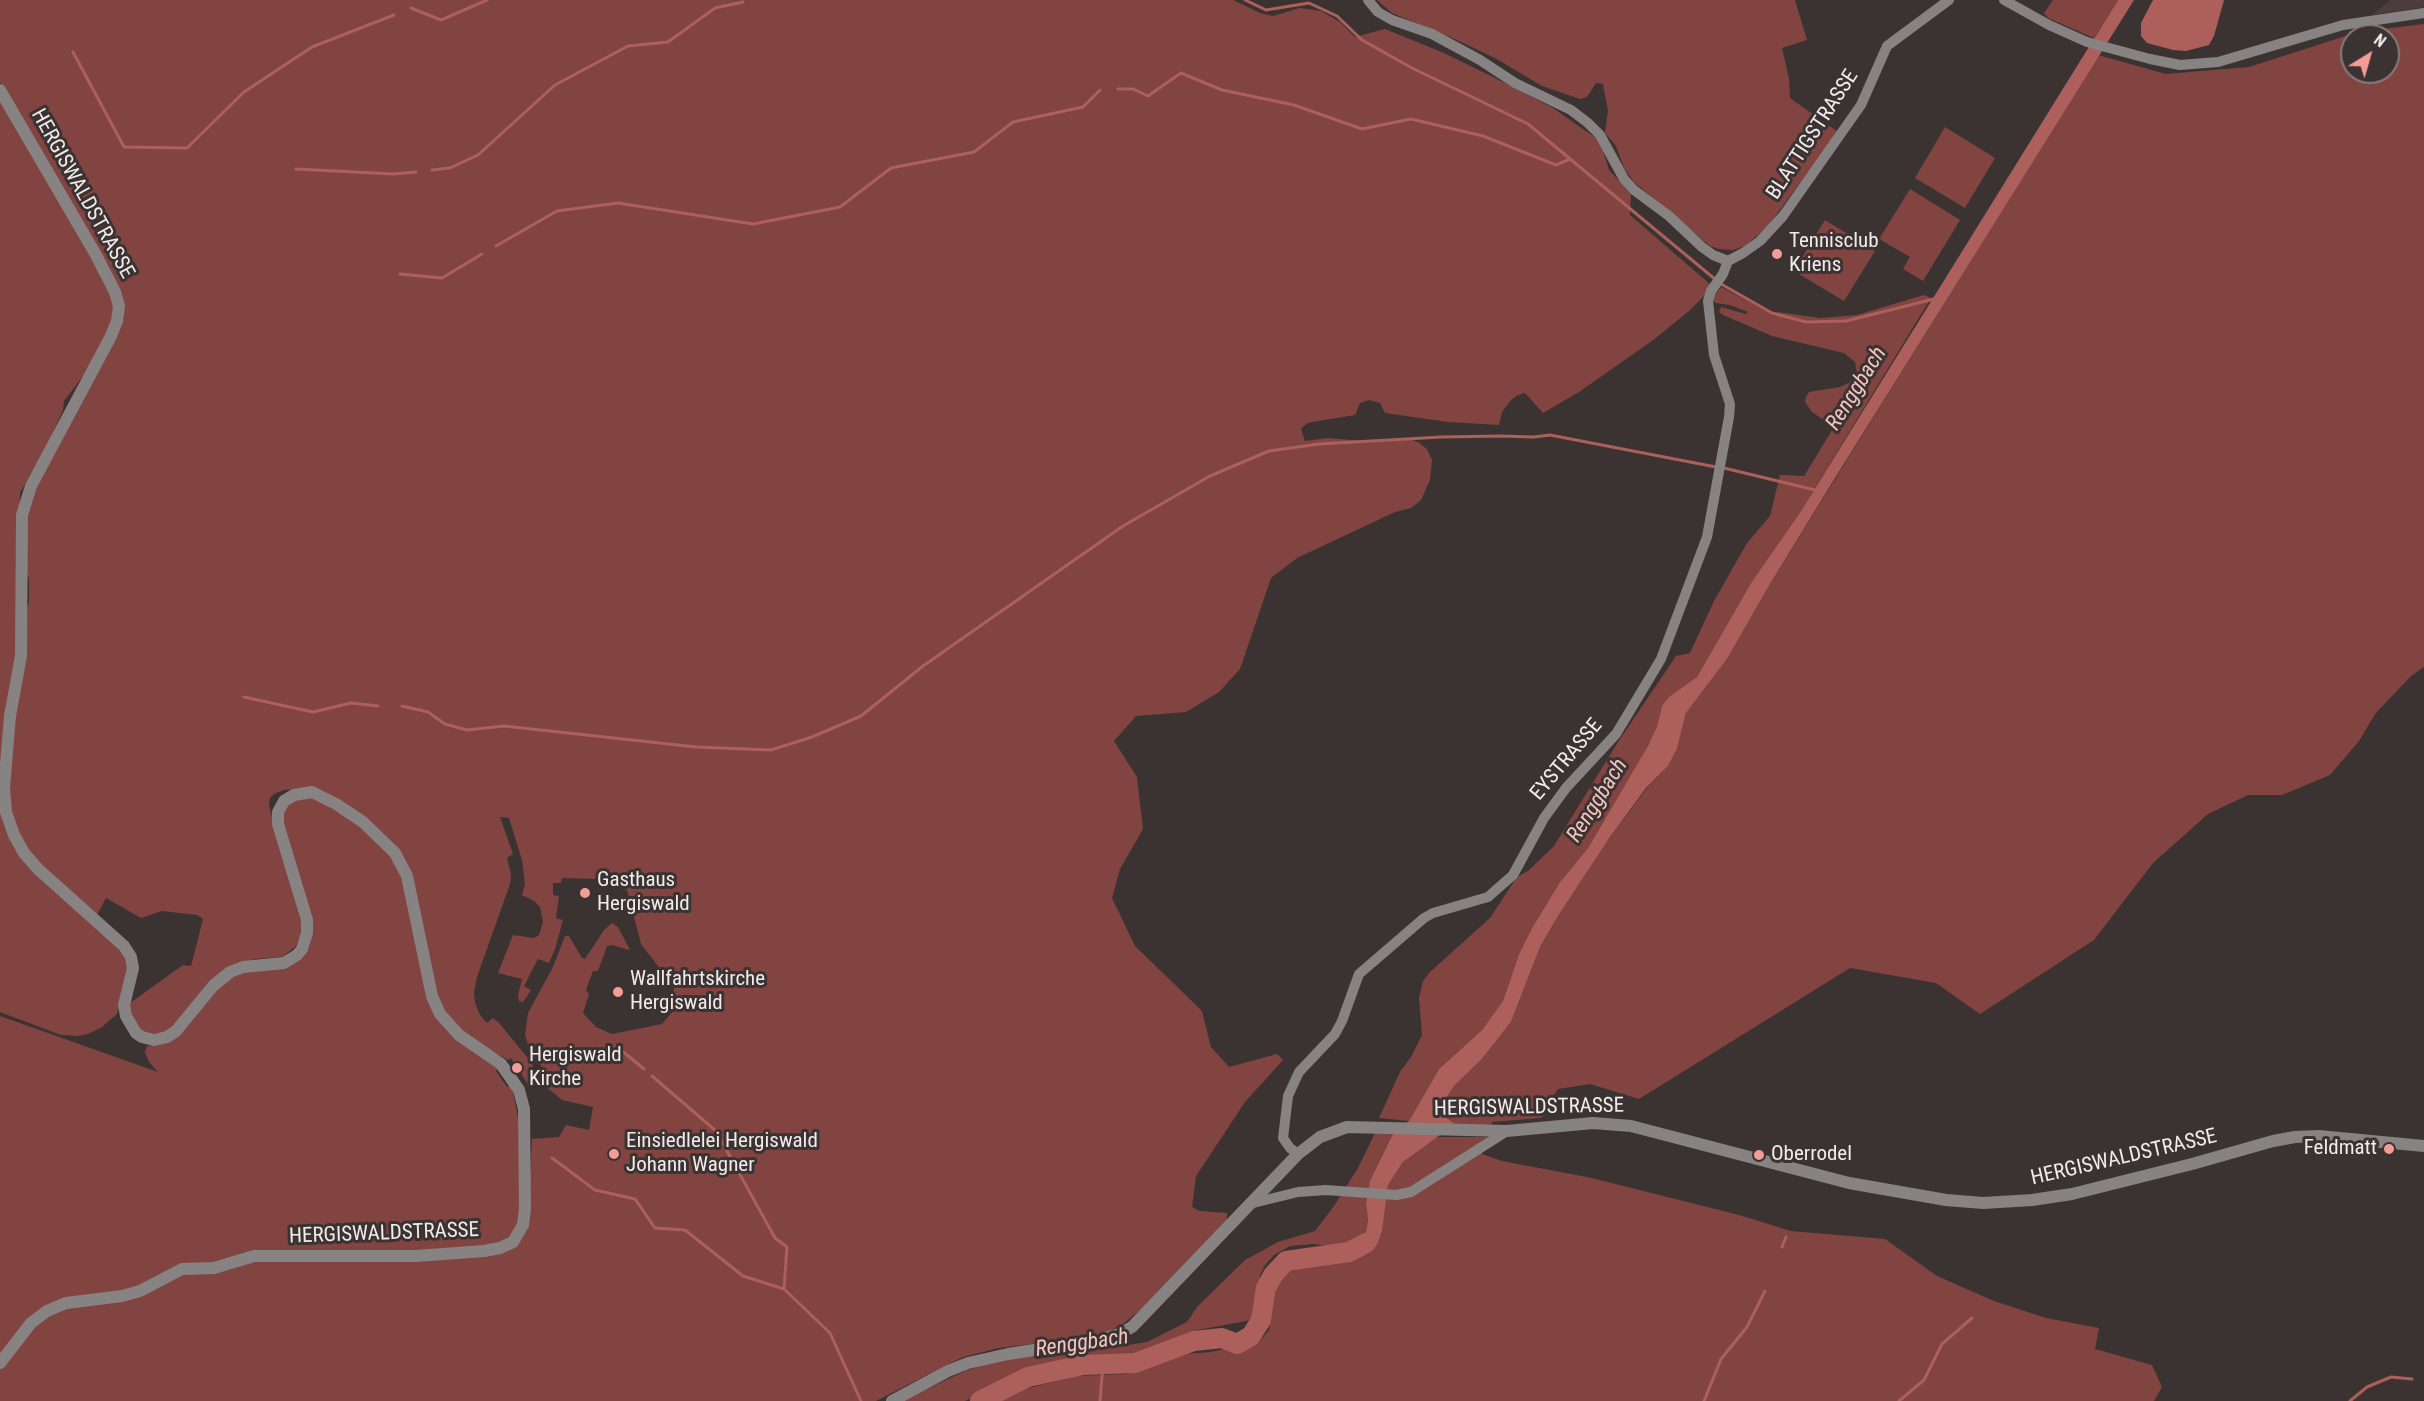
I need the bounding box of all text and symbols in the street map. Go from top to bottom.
north arrow [2340,24,2400,84]
text: N [2370,30,2390,51]
street label: BLATTIGSTRASSE [1762,65,1864,205]
street label: HERGISWALDSTRASSE [25,105,139,283]
place label: Tennisclub Kriens [1789,229,1879,279]
marker: Tennisclub Kriens [1770,247,1784,261]
water label: Renggbach [1821,342,1893,436]
street label: EYSTRASSE [1526,714,1608,806]
water label: Renggbach [1562,754,1634,848]
place label: Gasthaus Hergiswald [597,868,690,918]
marker: Gasthaus Hergiswald [578,886,592,900]
place label: Wallfahrtskirche Hergiswald [630,967,765,1017]
marker: Wallfahrtskirche Hergiswald [611,985,625,999]
place label: Hergiswald Kirche [529,1043,622,1093]
marker: Hergiswald Kirche [510,1061,524,1075]
street label: HERGISWALDSTRASSE [1434,1094,1624,1122]
street label: HERGISWALDSTRASSE [2029,1124,2219,1192]
place label: Einsiedlelei Hergiswald Johann Wagner [626,1129,818,1179]
place label: Feldmatt [2304,1136,2377,1162]
place label: Oberrodel [1771,1142,1852,1168]
marker: Feldmatt [2382,1142,2396,1156]
marker: Einsiedlelei Hergiswald Johann Wagner [607,1147,621,1161]
marker: Oberrodel [1752,1148,1766,1162]
street label: HERGISWALDSTRASSE [289,1218,479,1250]
water label: Renggbach [1034,1324,1130,1364]

